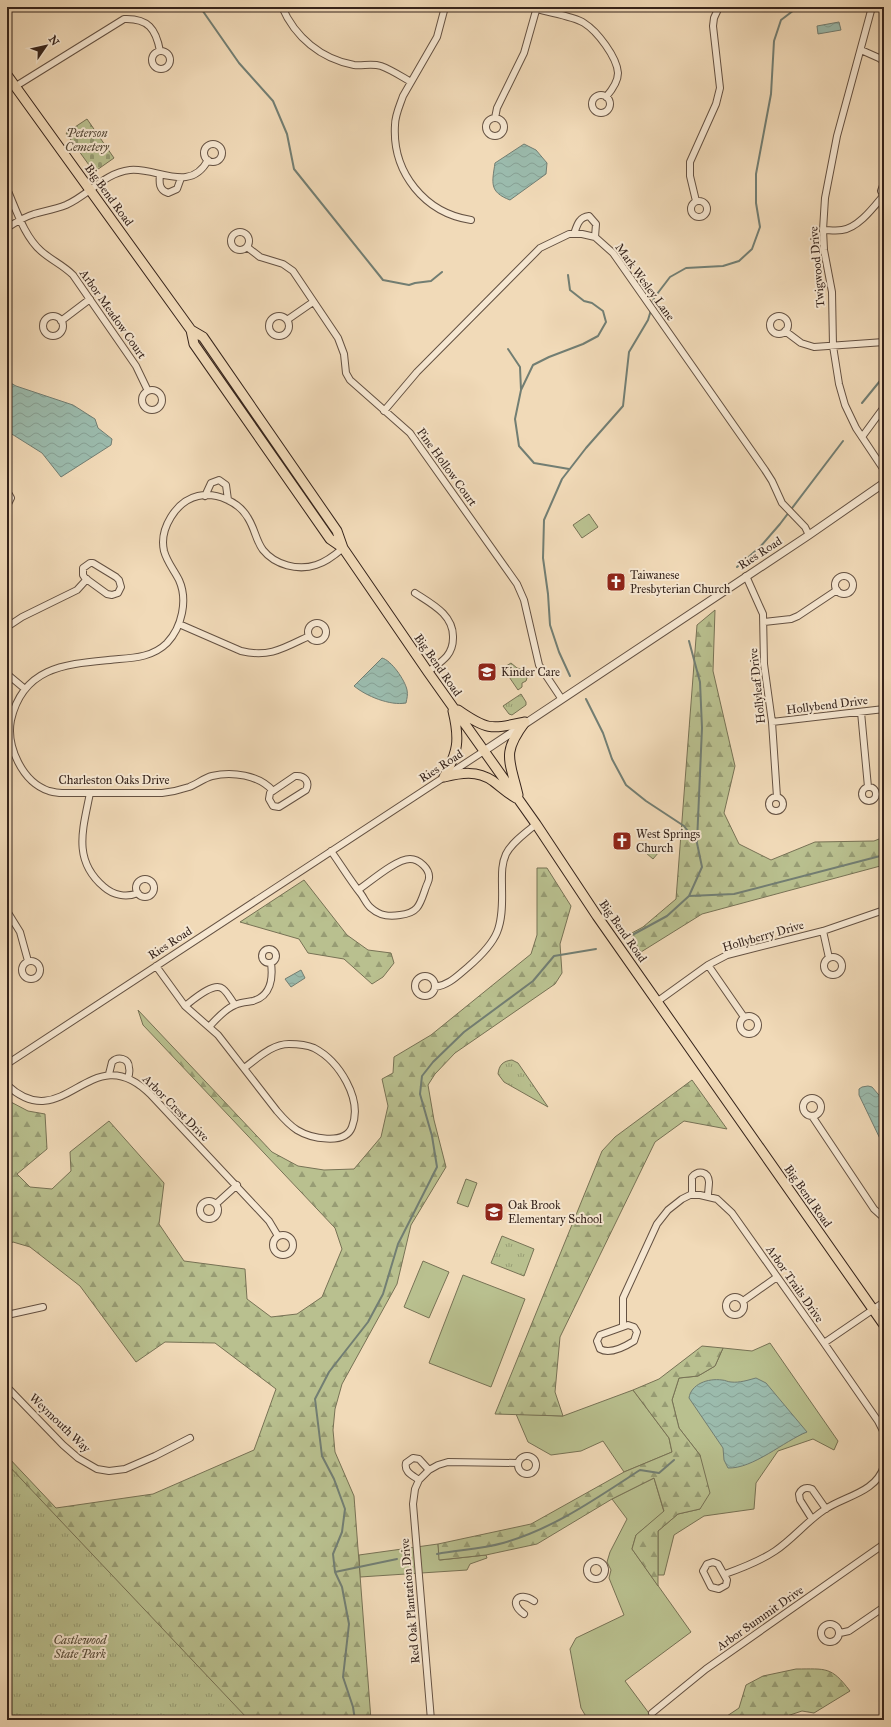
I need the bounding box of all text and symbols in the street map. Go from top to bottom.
north arrow [26,26,66,66]
text: N [46,33,62,49]
park label: Peterson Cemetery [65,126,110,154]
street label: Big Bend Road [81,161,136,229]
street label: Twigwood Drive [806,226,829,308]
street label: Mark Wesley Lane [612,241,678,323]
street label: Arbor Meadow Court [76,266,150,362]
street label: Pine Hollow Court [414,425,480,509]
street label: Ries Road [736,534,784,572]
place label: Taiwanese Presbyterian Church [630,568,731,596]
church icon: Taiwanese Presbyterian Church [605,571,627,593]
street label: Big Bend Road [411,631,465,699]
street label: Hollyleaf Drive [746,648,768,724]
school or university icon: Kinder Care [476,661,498,683]
place label: Kinder Care [501,665,560,679]
street label: Hollybend Drive [785,693,869,717]
street label: Ries Road [417,747,465,785]
street label: Charleston Oaks Drive [59,773,169,787]
place label: West Springs Church [636,827,700,855]
church icon: West Springs Church [611,830,633,852]
street label: Big Bend Road [596,897,650,965]
street label: Hollyberry Drive [721,918,805,954]
street label: Ries Road [146,924,194,962]
street label: Arbor Crest Drive [139,1071,212,1144]
street label: Big Bend Road [781,1162,835,1230]
place label: Oak Brook Elementary School [508,1198,603,1226]
school or university icon: Oak Brook Elementary School [483,1201,505,1223]
street label: Arbor Trails Drive [763,1242,827,1325]
street label: Weymouth Way [27,1391,94,1456]
street label: Red Oak Plantation Drive [398,1538,422,1664]
street label: Arbor Summit Drive [713,1583,806,1654]
park label: Castlewood State Park [53,1633,107,1661]

